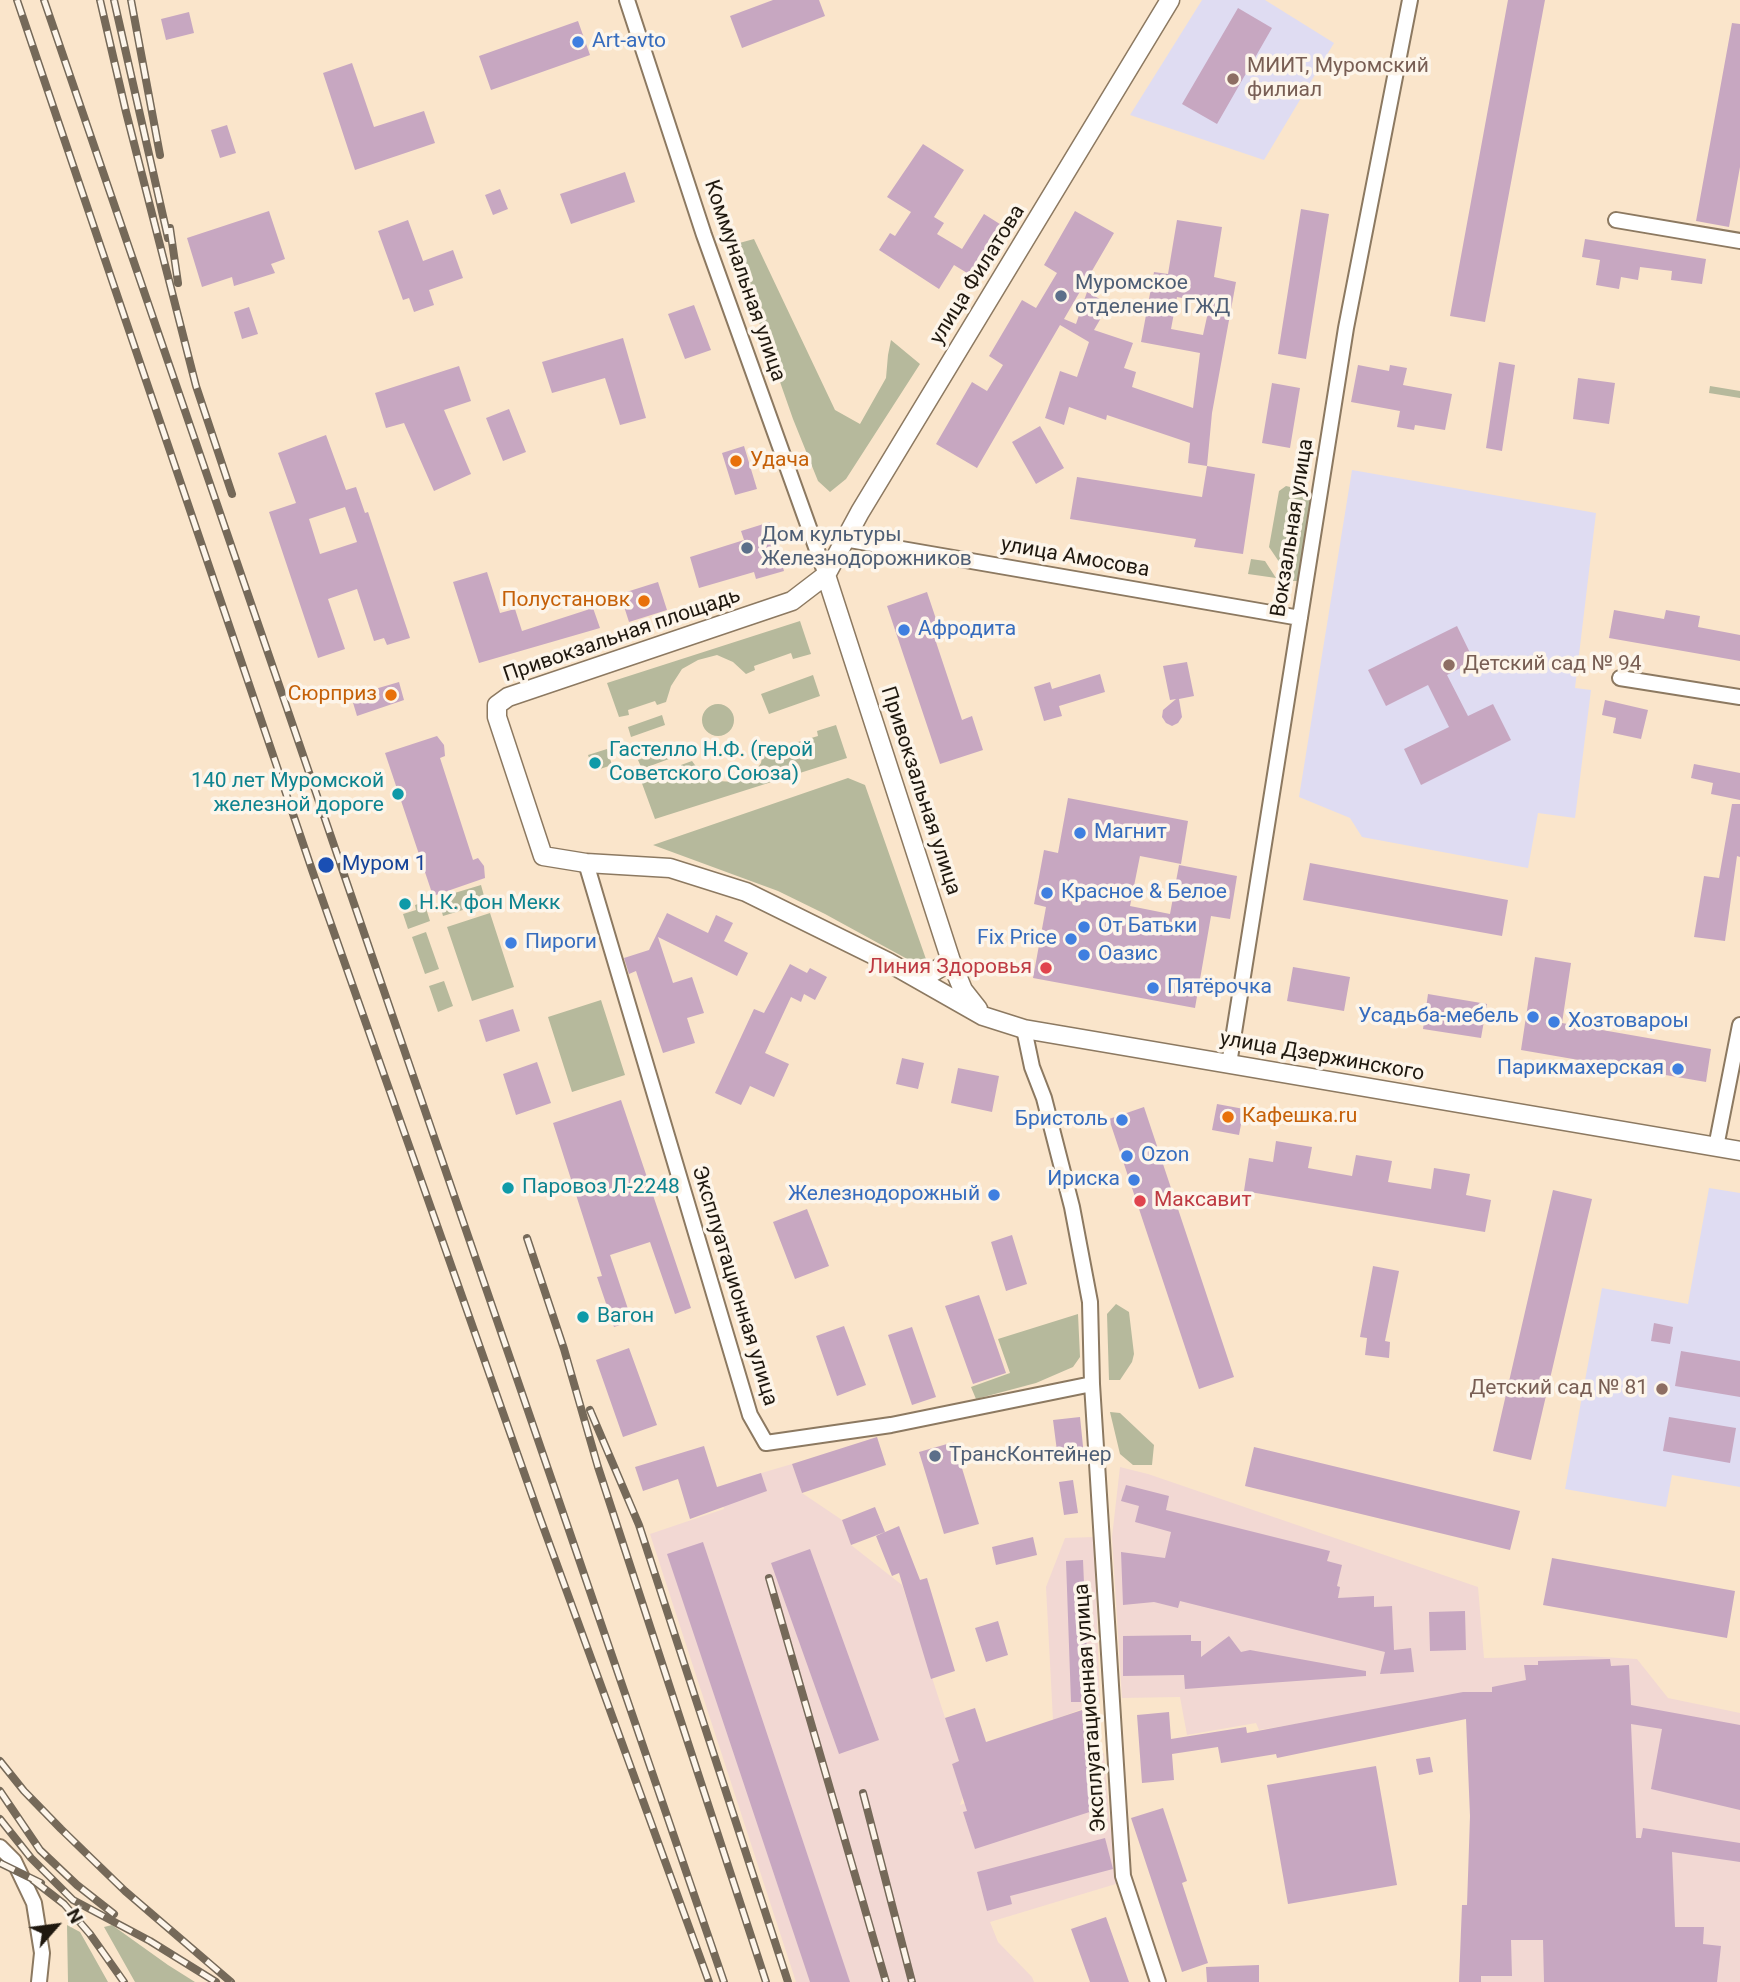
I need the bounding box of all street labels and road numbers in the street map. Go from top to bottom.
street label: Коммунальная улица [698,177,790,385]
street label: улица Филатова [925,201,1031,349]
street label: Вокзальная улица [1266,437,1320,619]
street label: улица Амосова [999,533,1151,583]
street label: Привокзальная площадь [500,584,744,688]
street label: Привокзальная улица [874,684,966,898]
street label: улица Дзержинского [1218,1027,1426,1087]
street label: Эксплуатационная улица [685,1163,783,1409]
street label: Эксплуатационная улица [1070,1583,1112,1833]

